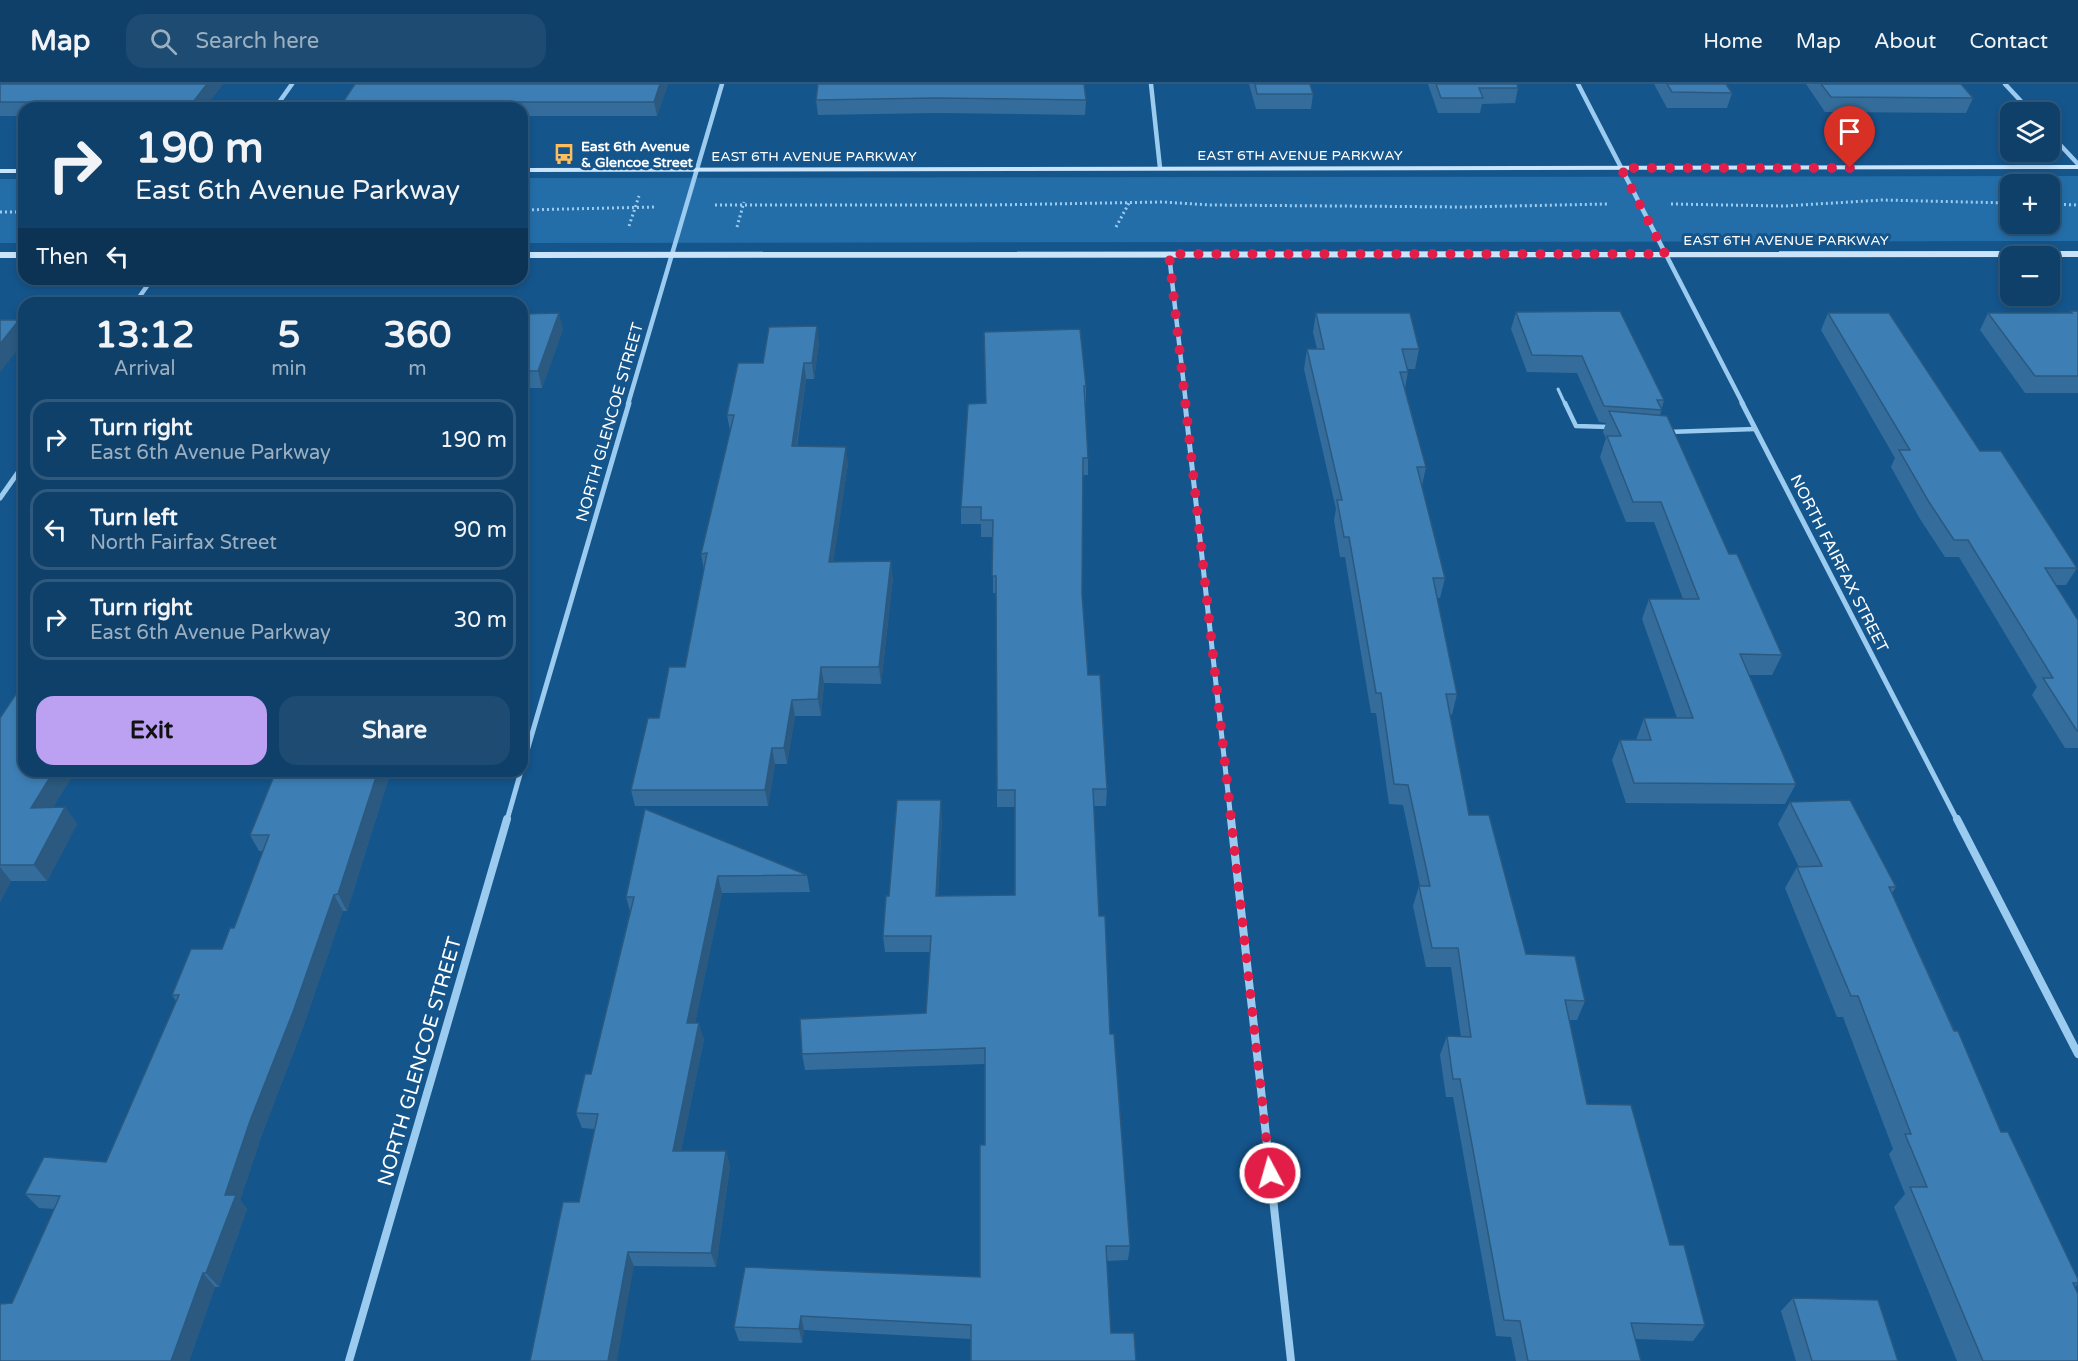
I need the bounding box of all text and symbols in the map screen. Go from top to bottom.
search box [126,14,546,68]
text: Map [30,24,90,58]
icon: search [147,25,180,58]
text: Search here [195,28,319,54]
text: Home [1703,29,1763,54]
text: Map [1796,29,1841,54]
text: About [1874,29,1936,54]
text: Contact [1969,29,2048,54]
map controls [2000,102,2060,306]
button: layers [2000,102,2060,162]
pin [1824,106,1875,168]
icon: arrive [1833,115,1866,148]
text: 190 m [135,123,264,174]
icon: right [36,126,114,204]
place label: East 6th Avenue & Glencoe Street [581,138,694,171]
bus stop icon: East 6th Avenue & Glencoe Street [552,142,576,166]
street label: EAST 6TH AVENUE PARKWAY [1197,147,1403,164]
street label: EAST 6TH AVENUE PARKWAY [711,148,917,165]
text: East 6th Avenue Parkway [135,174,460,207]
button: + [2000,174,2060,234]
street label: EAST 6TH AVENUE PARKWAY [1683,232,1889,249]
icon: left [101,240,134,273]
text: Then [36,244,89,270]
button: − [2000,246,2060,306]
text: 13:12 [95,314,195,357]
text: 5 [278,314,300,357]
text: 360 [383,314,451,357]
street label: NORTH GLENCOE STREET [572,320,648,524]
text: Arrival [114,357,176,381]
text: min [271,357,307,381]
text: m [408,357,427,381]
text: Turn right [90,415,192,441]
icon: right [39,423,72,456]
text: 190 m [440,427,507,453]
text: East 6th Avenue Parkway [90,441,331,465]
street label: NORTH FAIRFAX STREET [1786,471,1893,656]
text: Turn left [90,505,178,531]
icon: left [39,513,72,546]
text: 90 m [453,517,507,543]
text: North Fairfax Street [90,531,277,555]
text: Turn right [90,595,192,621]
icon: right [39,603,72,636]
text: 30 m [453,607,507,633]
text: East 6th Avenue Parkway [90,621,331,645]
button: Exit [36,696,267,765]
button: Share [279,696,510,765]
street label: NORTH GLENCOE STREET [373,934,467,1189]
position arrow [1238,1141,1302,1205]

